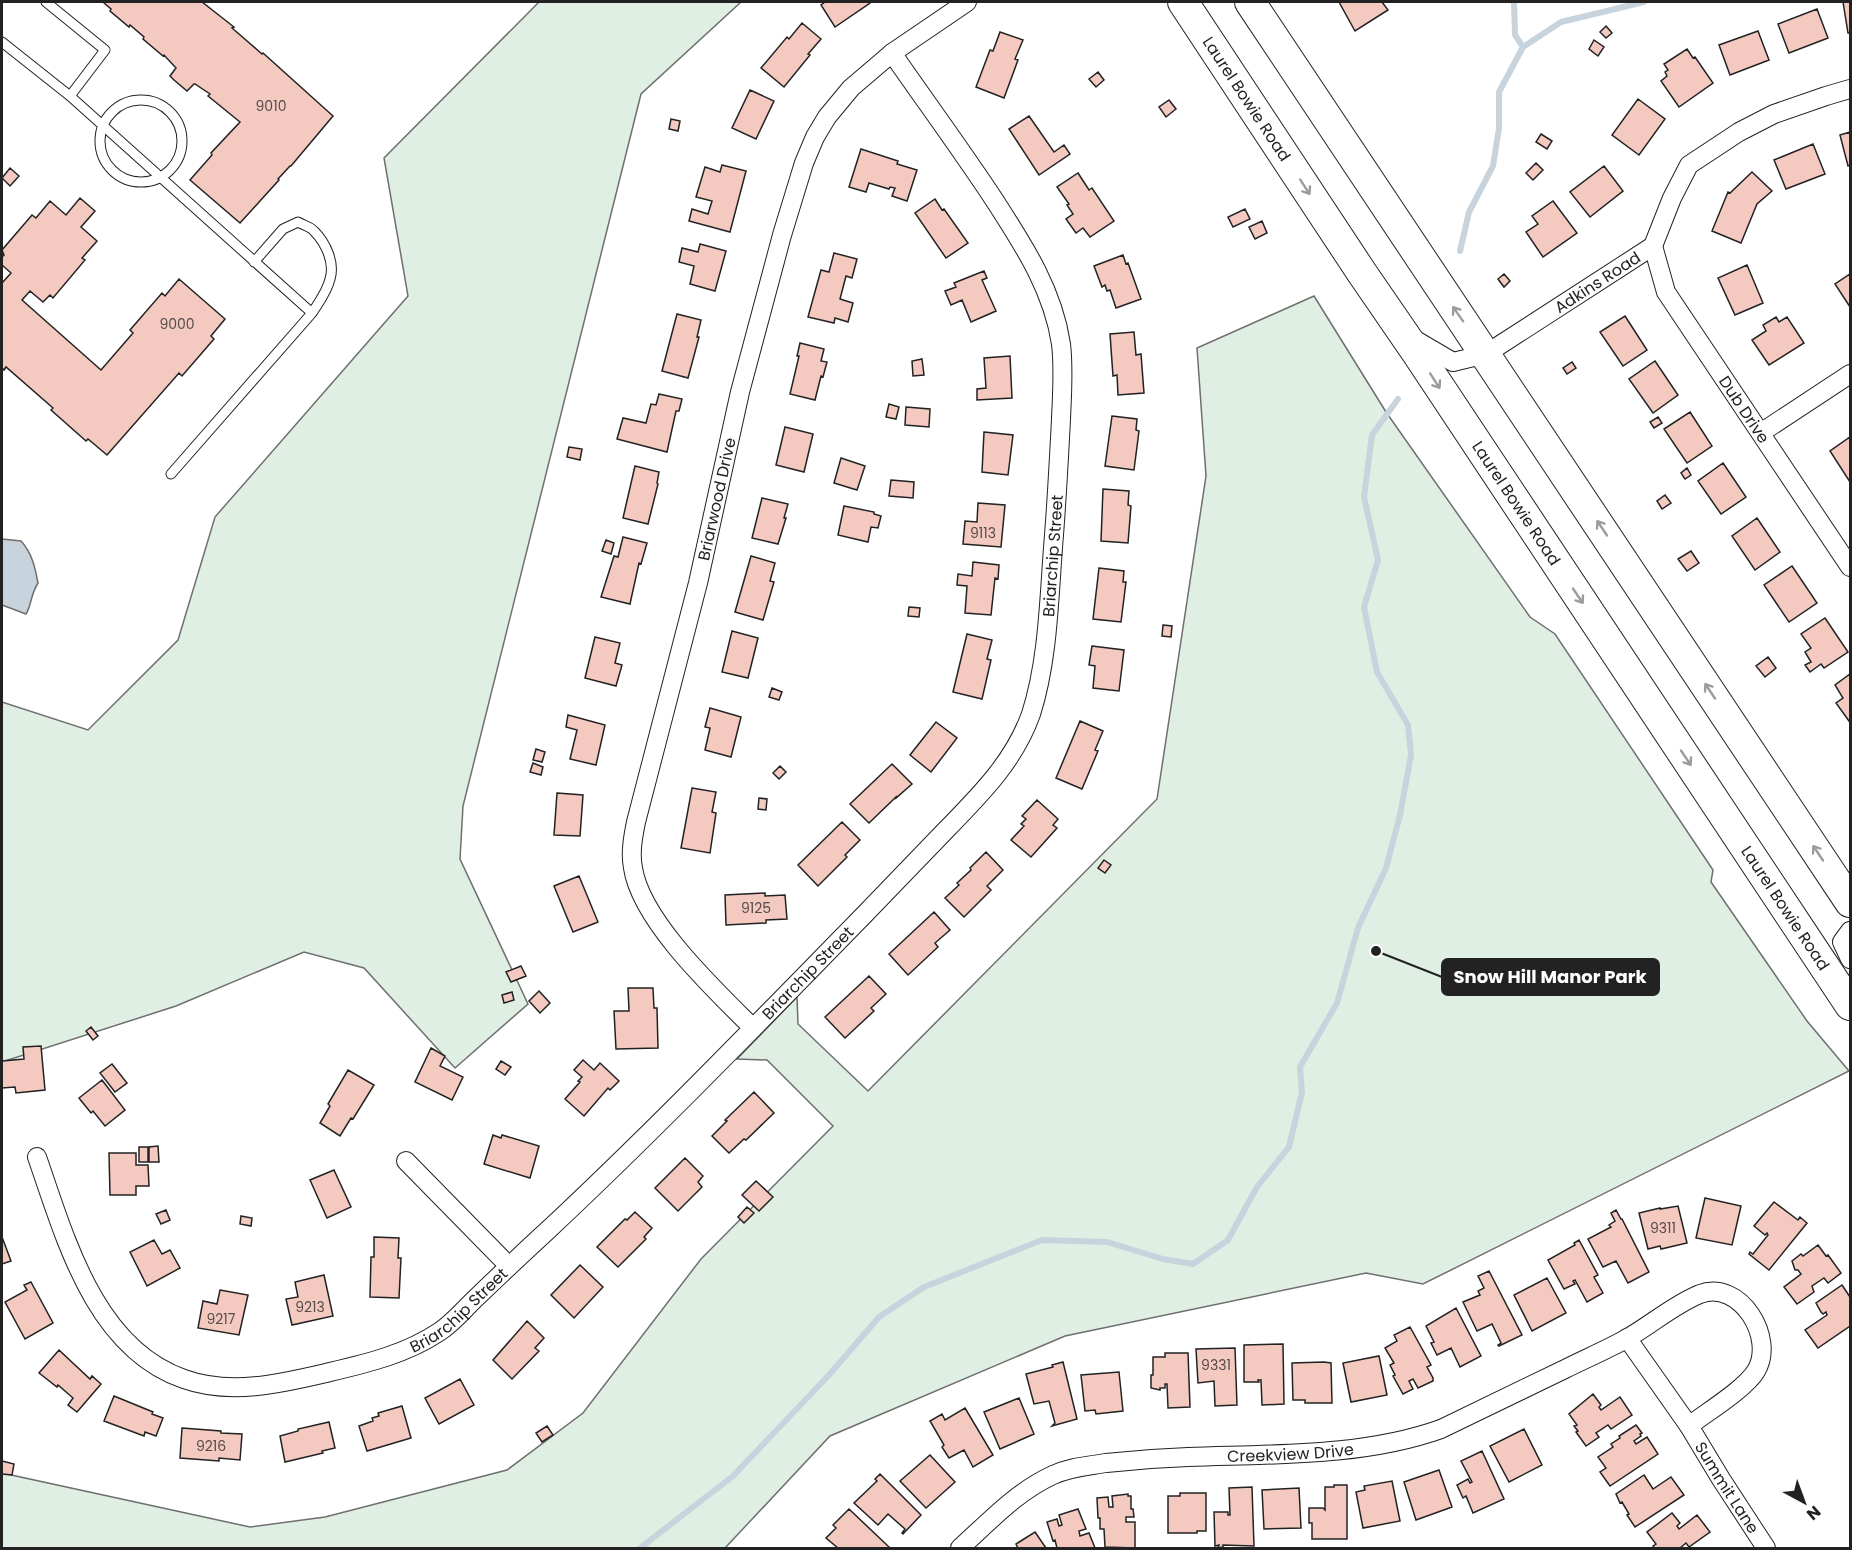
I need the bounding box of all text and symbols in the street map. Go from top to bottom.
street label: Laurel Bowie Road [1197,32,1296,166]
house number: 9010 [256,96,286,116]
one-way arrow [1300,178,1312,195]
street label: Adkins Road [1550,246,1645,319]
one-way arrow [1452,306,1464,323]
house number: 9000 [159,314,195,334]
street label: Dub Drive [1713,371,1775,448]
one-way arrow [1430,372,1442,389]
street label: Briarwood Drive [692,435,742,563]
street label: Laurel Bowie Road [1467,437,1566,570]
street label: Briarchip Street [1037,494,1069,618]
one-way arrow [1596,520,1608,537]
house number: 9113 [970,523,996,543]
one-way arrow [1572,587,1584,604]
one-way arrow [1704,683,1716,699]
one-way arrow [1680,750,1692,766]
street label: Laurel Bowie Road [1735,841,1835,975]
one-way arrow [1812,845,1824,862]
house number: 9125 [741,898,771,918]
street label: Briarchip Street [757,921,859,1025]
callout: Snow Hill Manor Park [1442,959,1659,995]
text: Snow Hill Manor Park [1453,964,1647,989]
house number: 9311 [1650,1218,1676,1238]
street label: Briarchip Street [406,1262,513,1358]
house number: 9213 [295,1297,325,1317]
house number: 9217 [207,1309,236,1329]
house number: 9331 [1201,1355,1231,1375]
house number: 9216 [196,1436,226,1456]
street label: Summit Lane [1689,1437,1765,1538]
street label: Creekview Drive [1227,1438,1355,1468]
north arrow [1774,1472,1834,1532]
text: N [1801,1500,1826,1526]

